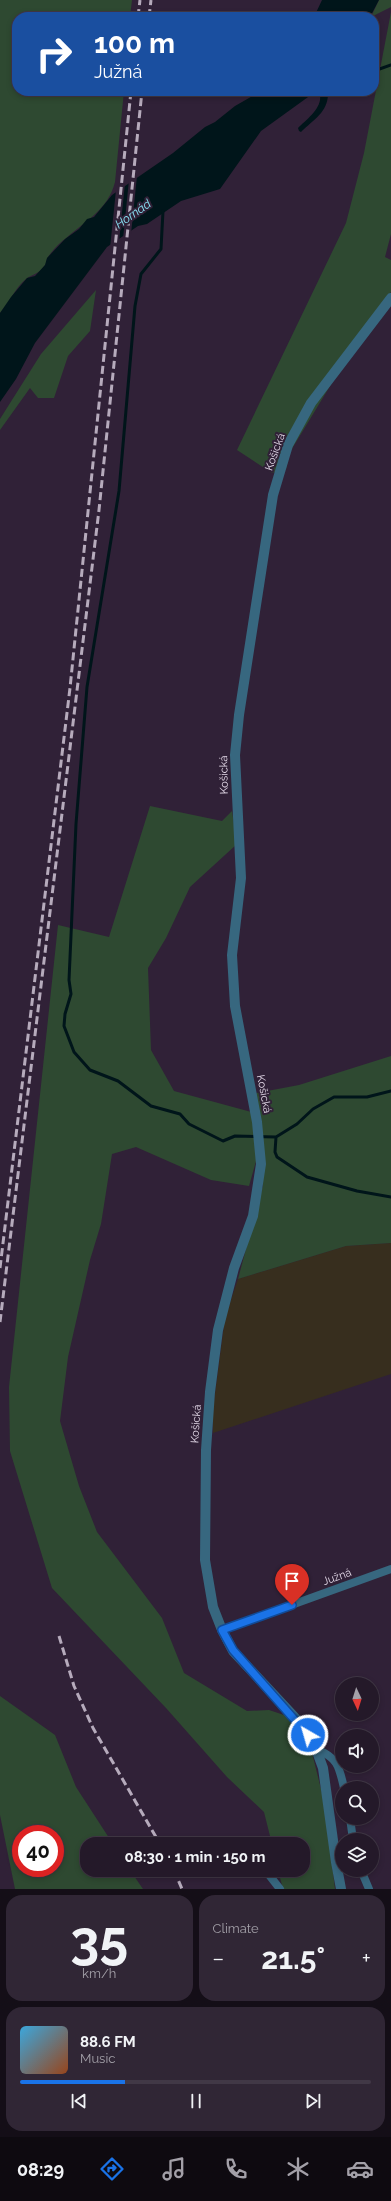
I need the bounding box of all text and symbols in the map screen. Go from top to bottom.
text: 100 m [94,27,175,60]
icon: right [28,28,80,80]
text: Južná [94,61,142,82]
water label: Hornád [112,196,154,231]
street label: Košická [262,432,288,472]
street label: Košická [217,755,231,795]
street label: Košická [254,1074,274,1114]
street label: Košická [188,1404,204,1444]
pin [275,1564,309,1605]
street label: Južná [321,1566,353,1588]
icon: arrive [281,1570,303,1592]
north arrow [335,1677,379,1721]
map controls [335,1677,379,1877]
position arrow [287,1714,329,1756]
button: sound [335,1729,379,1773]
button: search [335,1781,379,1825]
speed limit sign: 40 [12,1825,64,1877]
button: layers [335,1833,379,1877]
text: 08:30 · 1 min · 150 m [124,1848,266,1866]
text: 35 [70,1909,128,1970]
text: Climate [213,1921,259,1936]
text: 21.5° [261,1941,325,1976]
text: − [213,1945,224,1971]
text: + [362,1945,371,1971]
text: km/h [82,1966,116,1981]
text: 88.6 FM [80,2033,136,2051]
text: Music [80,2051,115,2066]
icon: previous [68,2090,90,2112]
icon: pause [185,2090,207,2112]
icon: next [302,2090,324,2112]
icon: directions [98,2155,126,2183]
icon: music [160,2155,188,2183]
icon: phone [222,2155,250,2183]
icon: climate [284,2155,312,2183]
icon: car [346,2155,374,2183]
text: 08:29 [17,2159,64,2180]

